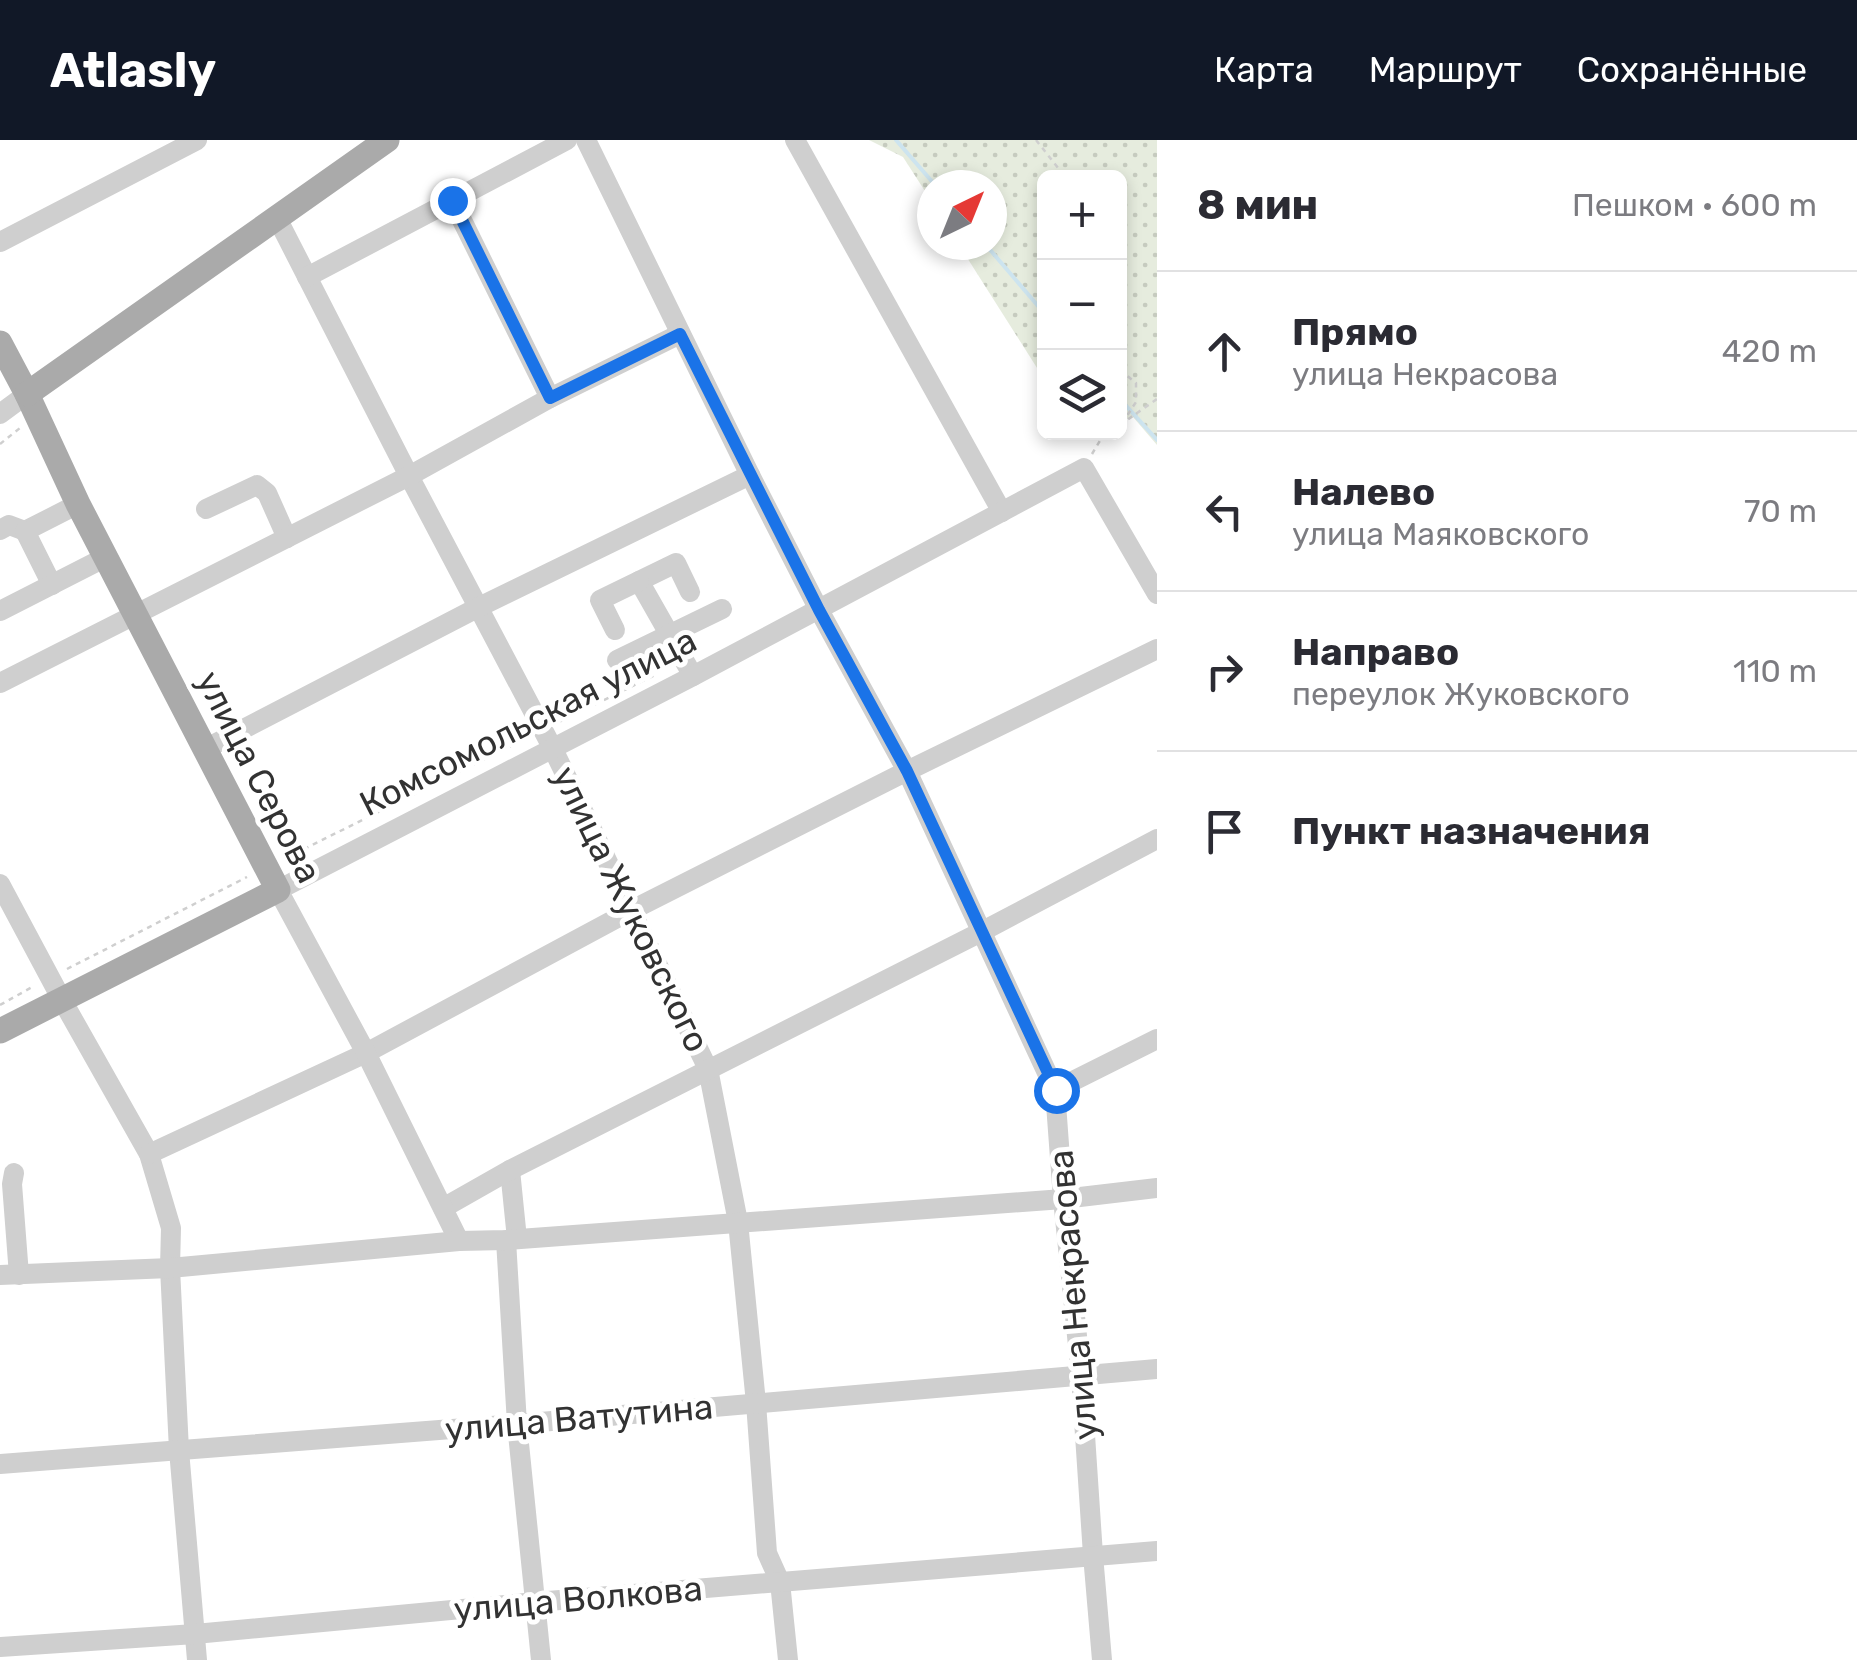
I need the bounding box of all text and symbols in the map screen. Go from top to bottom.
text: Atlasly [50,42,216,99]
text: Карта [1214,49,1314,91]
text: Маршрут [1369,49,1522,91]
text: Сохранённые [1577,49,1807,91]
north arrow [917,170,1007,260]
map controls [1037,170,1127,440]
button: + [1037,170,1127,260]
route end [430,178,476,224]
text: 8 мин [1197,180,1318,230]
text: Пешком · 600 m [1572,186,1817,224]
button: − [1037,260,1127,350]
text: Прямо [1292,309,1418,355]
icon: ahead [1197,324,1252,379]
text: 420 m [1722,332,1817,370]
button: layers [1037,350,1127,440]
text: улица Некрасова [1292,355,1558,393]
text: Налево [1292,469,1435,515]
icon: left [1197,484,1252,539]
text: 70 m [1744,492,1817,530]
text: улица Маяковского [1292,515,1589,553]
street label: Комсомольская улица [353,619,703,825]
text: Направо [1292,629,1459,675]
icon: right [1197,644,1252,699]
text: 110 m [1733,652,1817,690]
street label: улица Серова [188,664,330,890]
text: переулок Жуковского [1292,675,1630,713]
street label: улица Жуковского [544,759,718,1059]
icon: arrive [1197,804,1252,859]
text: Пункт назначения [1292,808,1651,854]
route start [1034,1068,1080,1114]
street label: улица Некрасова [1039,1148,1107,1442]
street label: улица Ватутина [443,1385,715,1451]
street label: улица Волкова [452,1567,704,1631]

